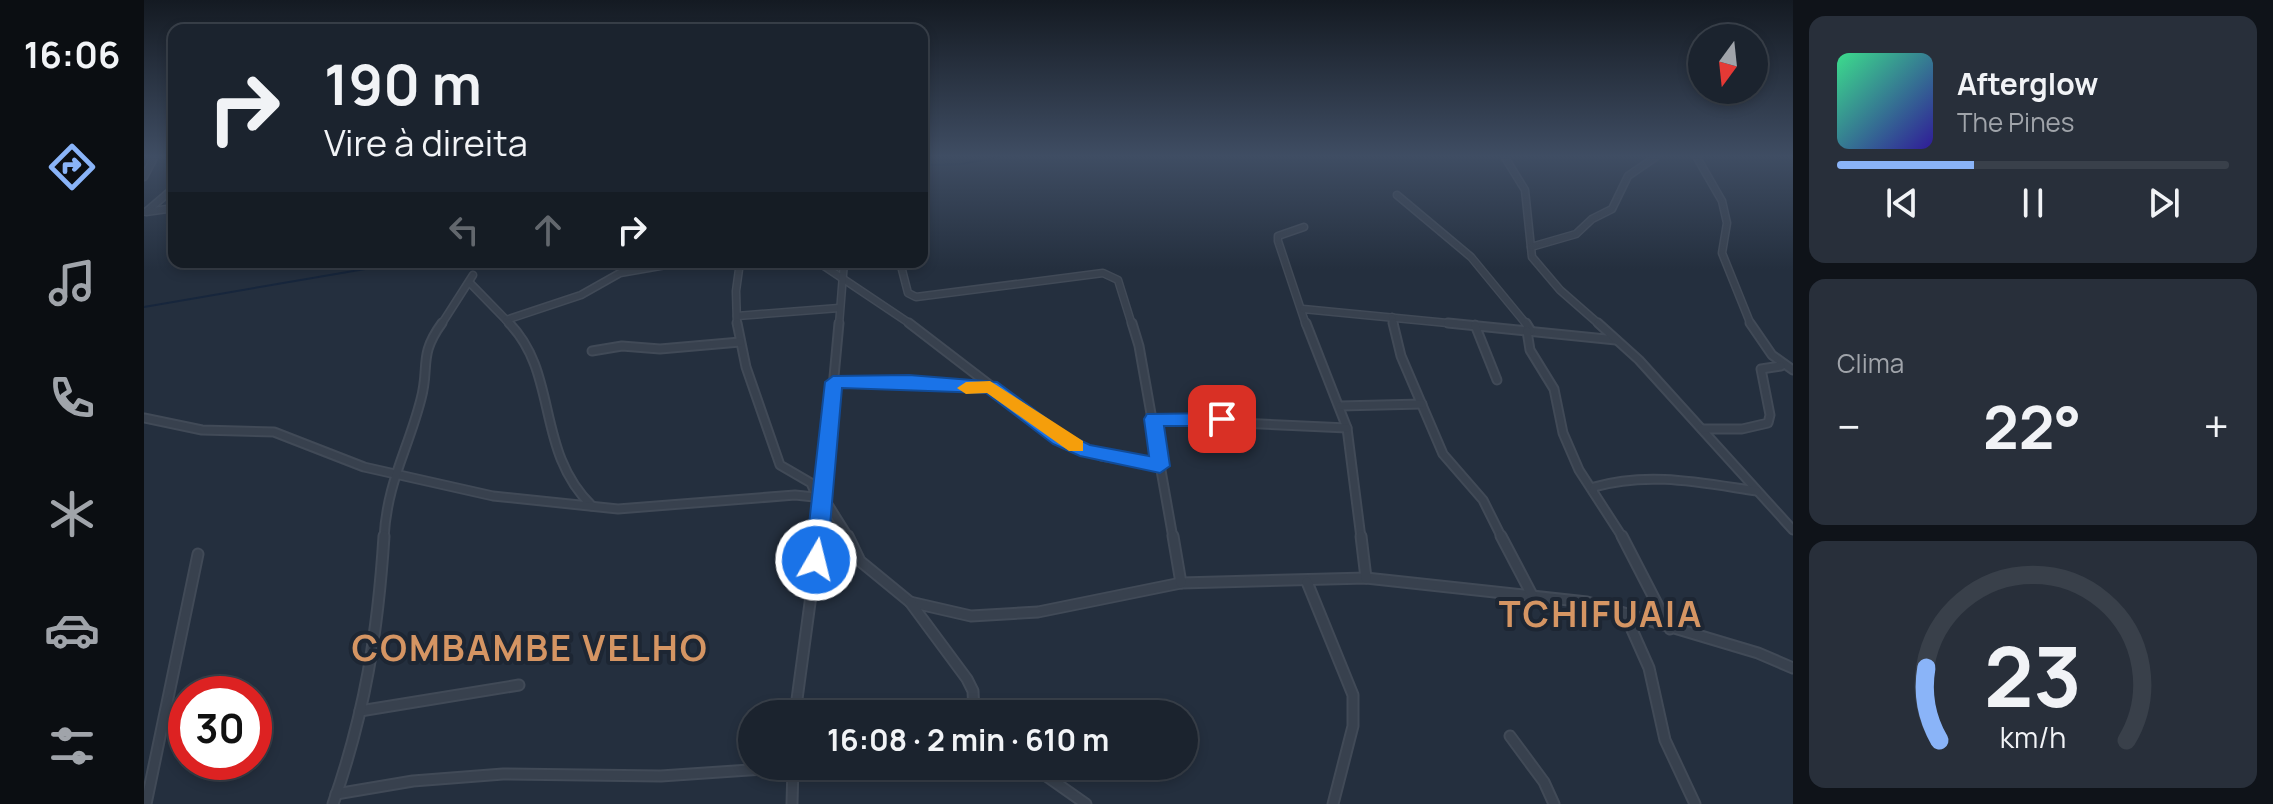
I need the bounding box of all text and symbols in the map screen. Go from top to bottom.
north arrow [1688,24,1768,104]
map controls [1688,24,1768,104]
text: 16:06 [24,30,120,79]
text: 190 m [324,45,482,122]
icon: right [192,56,296,160]
text: Afterglow [1957,63,2098,104]
text: The Pines [1957,104,2074,140]
text: Vire à direita [324,118,528,167]
icon: directions [44,139,100,195]
icon: previous [1880,181,1924,225]
icon: pause [2011,181,2055,225]
icon: next [2142,181,2186,225]
icon: left [442,208,486,252]
icon: ahead [526,208,570,252]
icon: right [610,208,654,252]
icon: music [44,255,100,311]
text: Clima [1837,345,1904,381]
icon: phone [44,370,100,426]
pin [1188,385,1256,453]
text: 22° [1983,385,2081,467]
text: − [1837,396,1861,456]
text: + [2204,396,2229,456]
icon: arrive [1200,397,1244,441]
icon: climate [44,486,100,542]
position arrow [774,518,858,602]
district label: TCHIFUAIA [1499,589,1703,638]
icon: car [44,602,100,658]
text: 23 [1984,617,2082,731]
district label: COMBAMBE VELHO [351,623,709,672]
speed limit sign: 30 [168,676,272,780]
icon: filters [44,718,100,774]
text: km/h [2000,718,2066,757]
text: 16:08 · 2 min · 610 m [827,719,1109,760]

